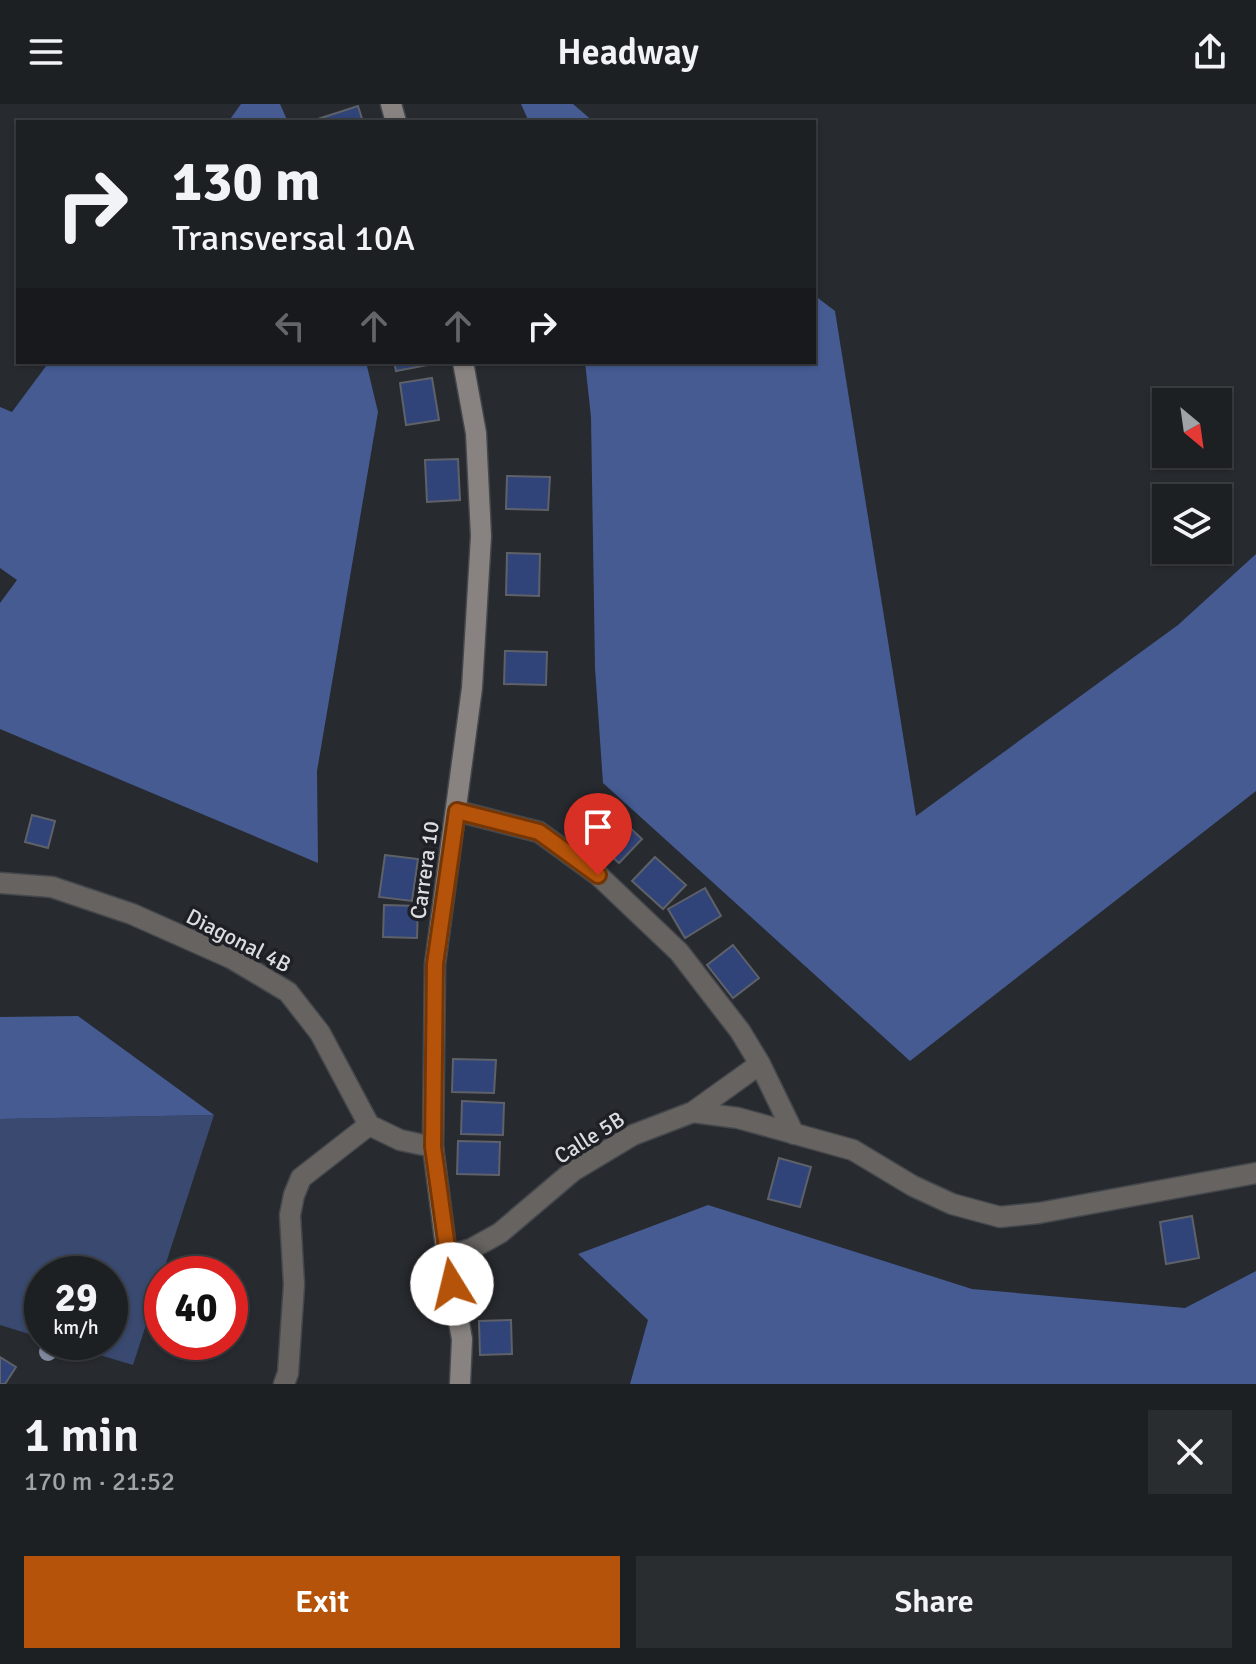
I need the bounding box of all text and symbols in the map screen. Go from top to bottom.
icon: menu [24,30,68,74]
text: Headway [557,30,699,75]
icon: share [1188,30,1232,74]
text: 130 m [172,147,320,216]
icon: right [40,152,144,256]
text: Transversal 10A [172,216,415,261]
icon: left [268,304,312,348]
icon: ahead [352,304,396,348]
icon: ahead [436,304,480,348]
icon: right [520,304,564,348]
north arrow [1152,388,1232,468]
map controls [1152,388,1232,564]
button: layers [1152,484,1232,564]
pin [564,793,632,875]
icon: arrive [576,805,620,849]
street label: Carrera 10 [404,819,445,921]
street label: Diagonal 4B [182,903,296,978]
street label: Calle 5B [549,1105,629,1169]
position arrow [410,1242,494,1326]
speed limit sign: 40 [144,1256,248,1360]
text: 29 [54,1273,98,1323]
text: km/h [53,1315,99,1340]
text: 1 min [24,1406,139,1465]
button: close [1148,1410,1232,1494]
text: 170 m · 21:52 [24,1466,175,1498]
button: Exit [24,1556,620,1648]
button: Share [636,1556,1232,1648]

